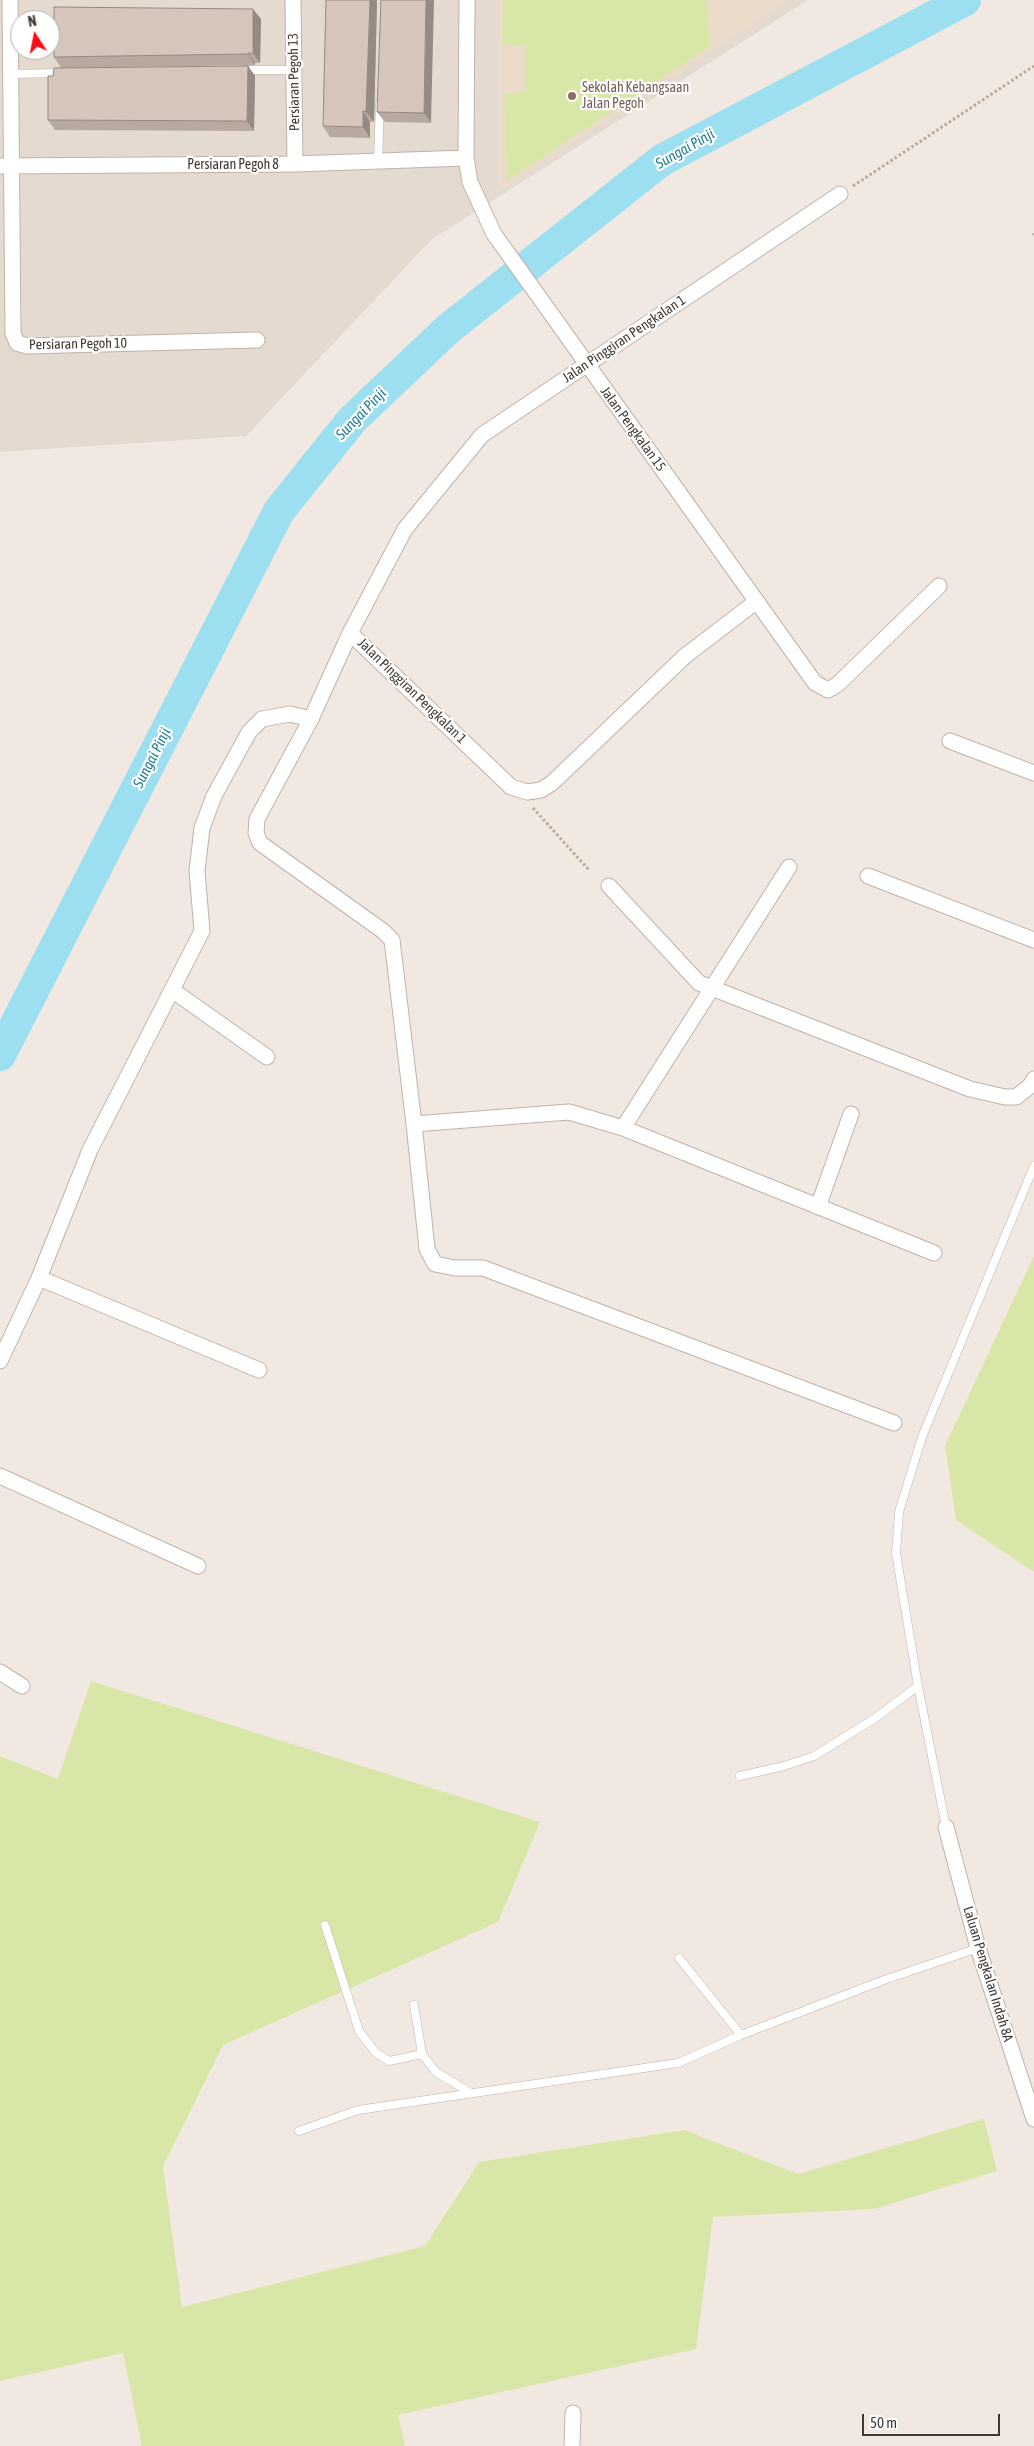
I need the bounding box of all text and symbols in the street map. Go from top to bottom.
north arrow [10,10,60,60]
text: N [27,13,38,30]
street label: Persiaran Pegoh 13 [285,33,303,131]
place label: Sekolah Kebangsaan Jalan Pegoh [582,80,689,112]
marker: Sekolah Kebangsaan Jalan Pegoh [566,90,578,102]
water label: Sungai Pinji [652,125,718,173]
street label: Persiaran Pegoh 8 [187,157,279,173]
street label: Jalan Pinggiran Pengkalan 1 [559,292,689,386]
street label: Persiaran Pegoh 10 [29,335,127,353]
street label: Jalan Pengkalan 15 [597,383,669,475]
water label: Sungai Pinji [332,384,390,444]
street label: Jalan Pinggiran Pengkalan 1 [354,635,470,747]
water label: Sungai Pinji [129,725,175,791]
street label: Laluan Pengkalan Indah 8A [959,1904,1017,2044]
scale bar [864,2404,1002,2436]
text: 50 m [870,2414,897,2431]

